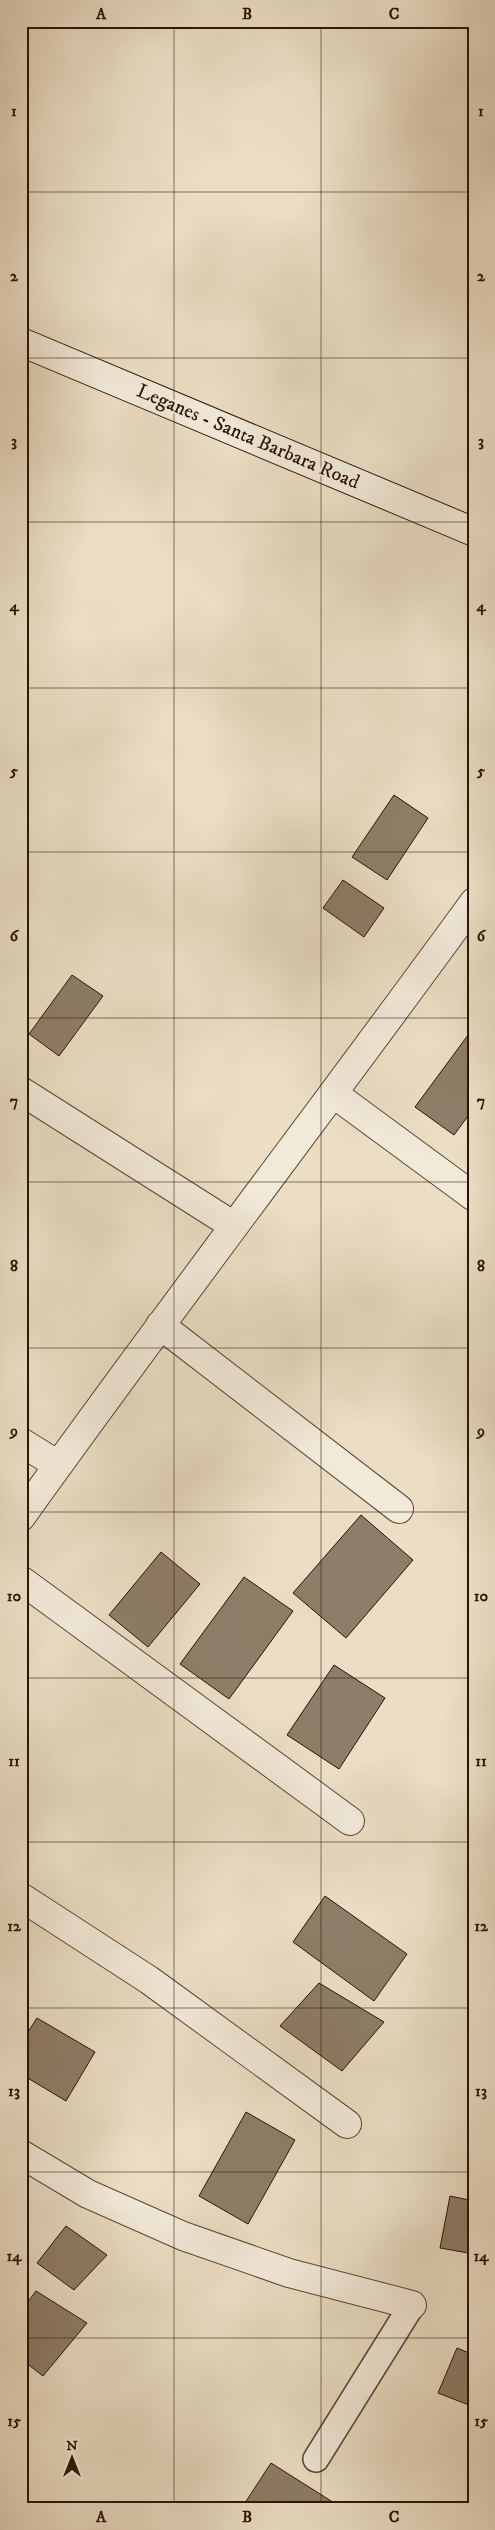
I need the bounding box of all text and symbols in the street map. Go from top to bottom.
text: A [95,4,107,24]
text: B [242,4,252,24]
text: C [389,4,399,24]
text: 1 [11,101,17,121]
text: 1 [478,101,484,121]
text: 2 [10,266,19,286]
text: 2 [477,266,486,286]
street label: Leganes - Santa Barbara Road [133,379,363,495]
text: 3 [11,431,17,451]
text: 3 [478,431,484,451]
text: 4 [8,596,19,616]
text: 4 [475,596,486,616]
text: 5 [9,761,18,781]
text: 5 [476,761,485,781]
text: 6 [10,926,20,946]
text: 6 [477,926,487,946]
text: 7 [10,1091,18,1111]
text: 7 [477,1091,485,1111]
text: 8 [10,1256,18,1276]
text: 8 [477,1256,485,1276]
text: 9 [9,1421,18,1441]
text: 9 [476,1421,485,1441]
text: 10 [7,1586,22,1606]
text: 10 [474,1586,489,1606]
text: 11 [8,1751,20,1771]
text: 11 [475,1751,487,1771]
text: 12 [7,1916,22,1936]
text: 12 [474,1916,489,1936]
text: 13 [8,2081,20,2101]
text: 13 [475,2081,487,2101]
text: 14 [6,2246,22,2266]
text: 14 [473,2246,489,2266]
text: 15 [7,2411,21,2431]
text: 15 [474,2411,488,2431]
north arrow [48,2432,98,2482]
text: N [66,2437,78,2455]
text: A [95,2507,107,2527]
text: B [242,2507,252,2527]
text: C [389,2507,399,2527]

